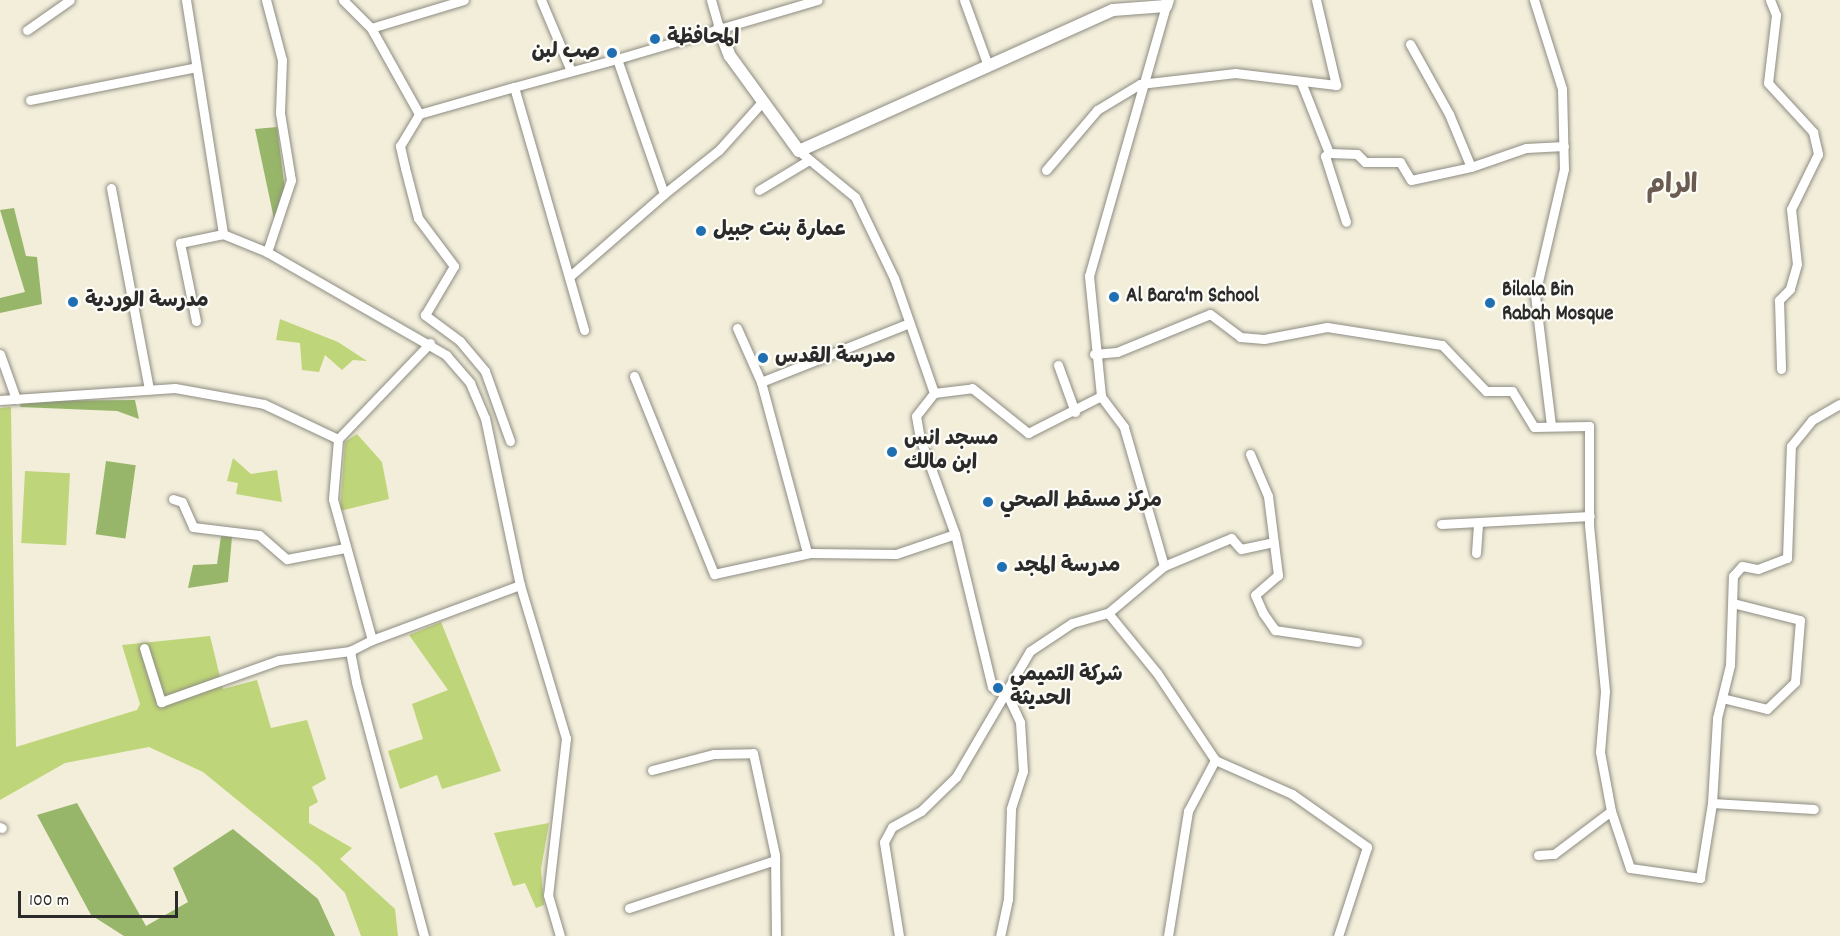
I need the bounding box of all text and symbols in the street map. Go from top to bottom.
place label: المحافظة [667,26,739,52]
marker: المحافظة [648,32,662,46]
place label: صب لبن [531,40,600,66]
marker: صب لبن [605,46,619,60]
district label: الرام [1646,171,1698,203]
place label: عمارة بنت جبيل [713,218,847,244]
marker: عمارة بنت جبيل [694,224,708,238]
place label: Bilala Bin Rabah Mosque [1502,278,1614,328]
place label: Al Bara'm School [1126,284,1259,310]
place label: مدرسة الوردية [85,289,209,315]
marker: Al Bara'm School [1107,290,1121,304]
marker: مدرسة الوردية [66,295,80,309]
marker: Bilala Bin Rabah Mosque [1483,296,1497,310]
place label: مدرسة القدس [775,345,896,371]
marker: مدرسة القدس [756,351,770,365]
place label: مسجد انس ابن مالك [904,427,999,477]
marker: مسجد انس ابن مالك [885,445,899,459]
place label: مركز مسقط الصحي [1000,489,1162,515]
marker: مركز مسقط الصحي [981,495,995,509]
place label: مدرسة المجد [1014,554,1121,580]
marker: مدرسة المجد [995,560,1009,574]
place label: شركة التميمي الحديثة [1010,663,1123,713]
marker: شركة التميمي الحديثة [991,681,1005,695]
scale bar [21,879,182,917]
text: 100 m [29,889,69,914]

